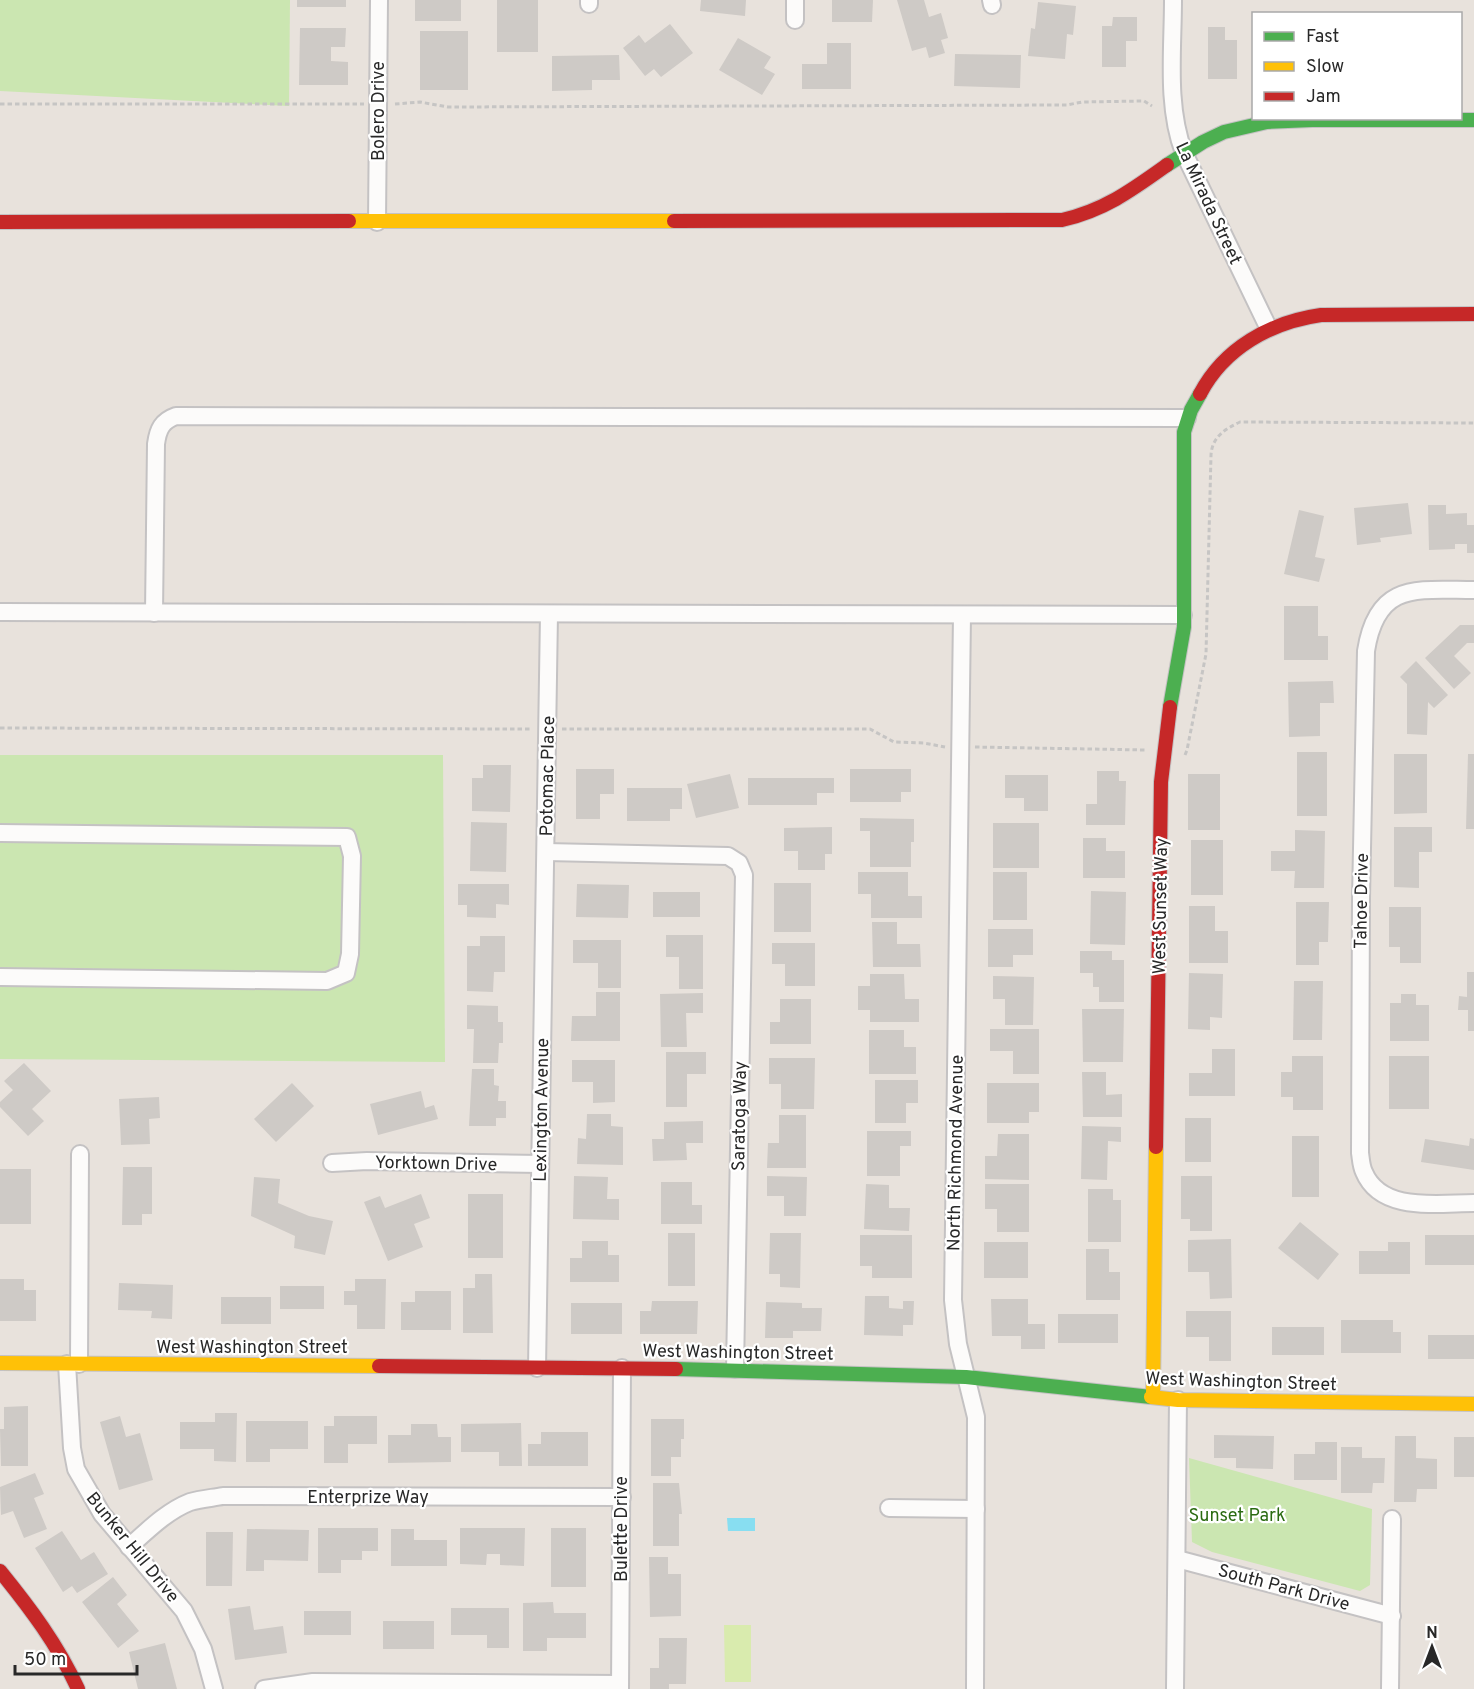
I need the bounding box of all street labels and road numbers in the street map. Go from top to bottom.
street label: Bolero Drive [368,61,391,161]
street label: La Mirada Street [1169,139,1246,269]
street label: Potomac Place [536,715,561,837]
street label: West Sunset Way [1149,837,1174,975]
street label: Tahoe Drive [1350,853,1375,949]
street label: Lexington Avenue [530,1038,555,1182]
street label: North Richmond Avenue [943,1055,970,1251]
street label: Saratoga Way [728,1061,753,1171]
street label: Yorktown Drive [375,1152,497,1177]
street label: West Washington Street [156,1337,348,1360]
street label: West Washington Street [642,1340,834,1367]
street label: West Washington Street [1145,1368,1337,1397]
street label: Bulette Drive [611,1476,634,1582]
street label: Enterprize Way [307,1487,429,1510]
street label: Bunker Hill Drive [80,1488,184,1608]
street label: South Park Drive [1215,1560,1352,1617]

